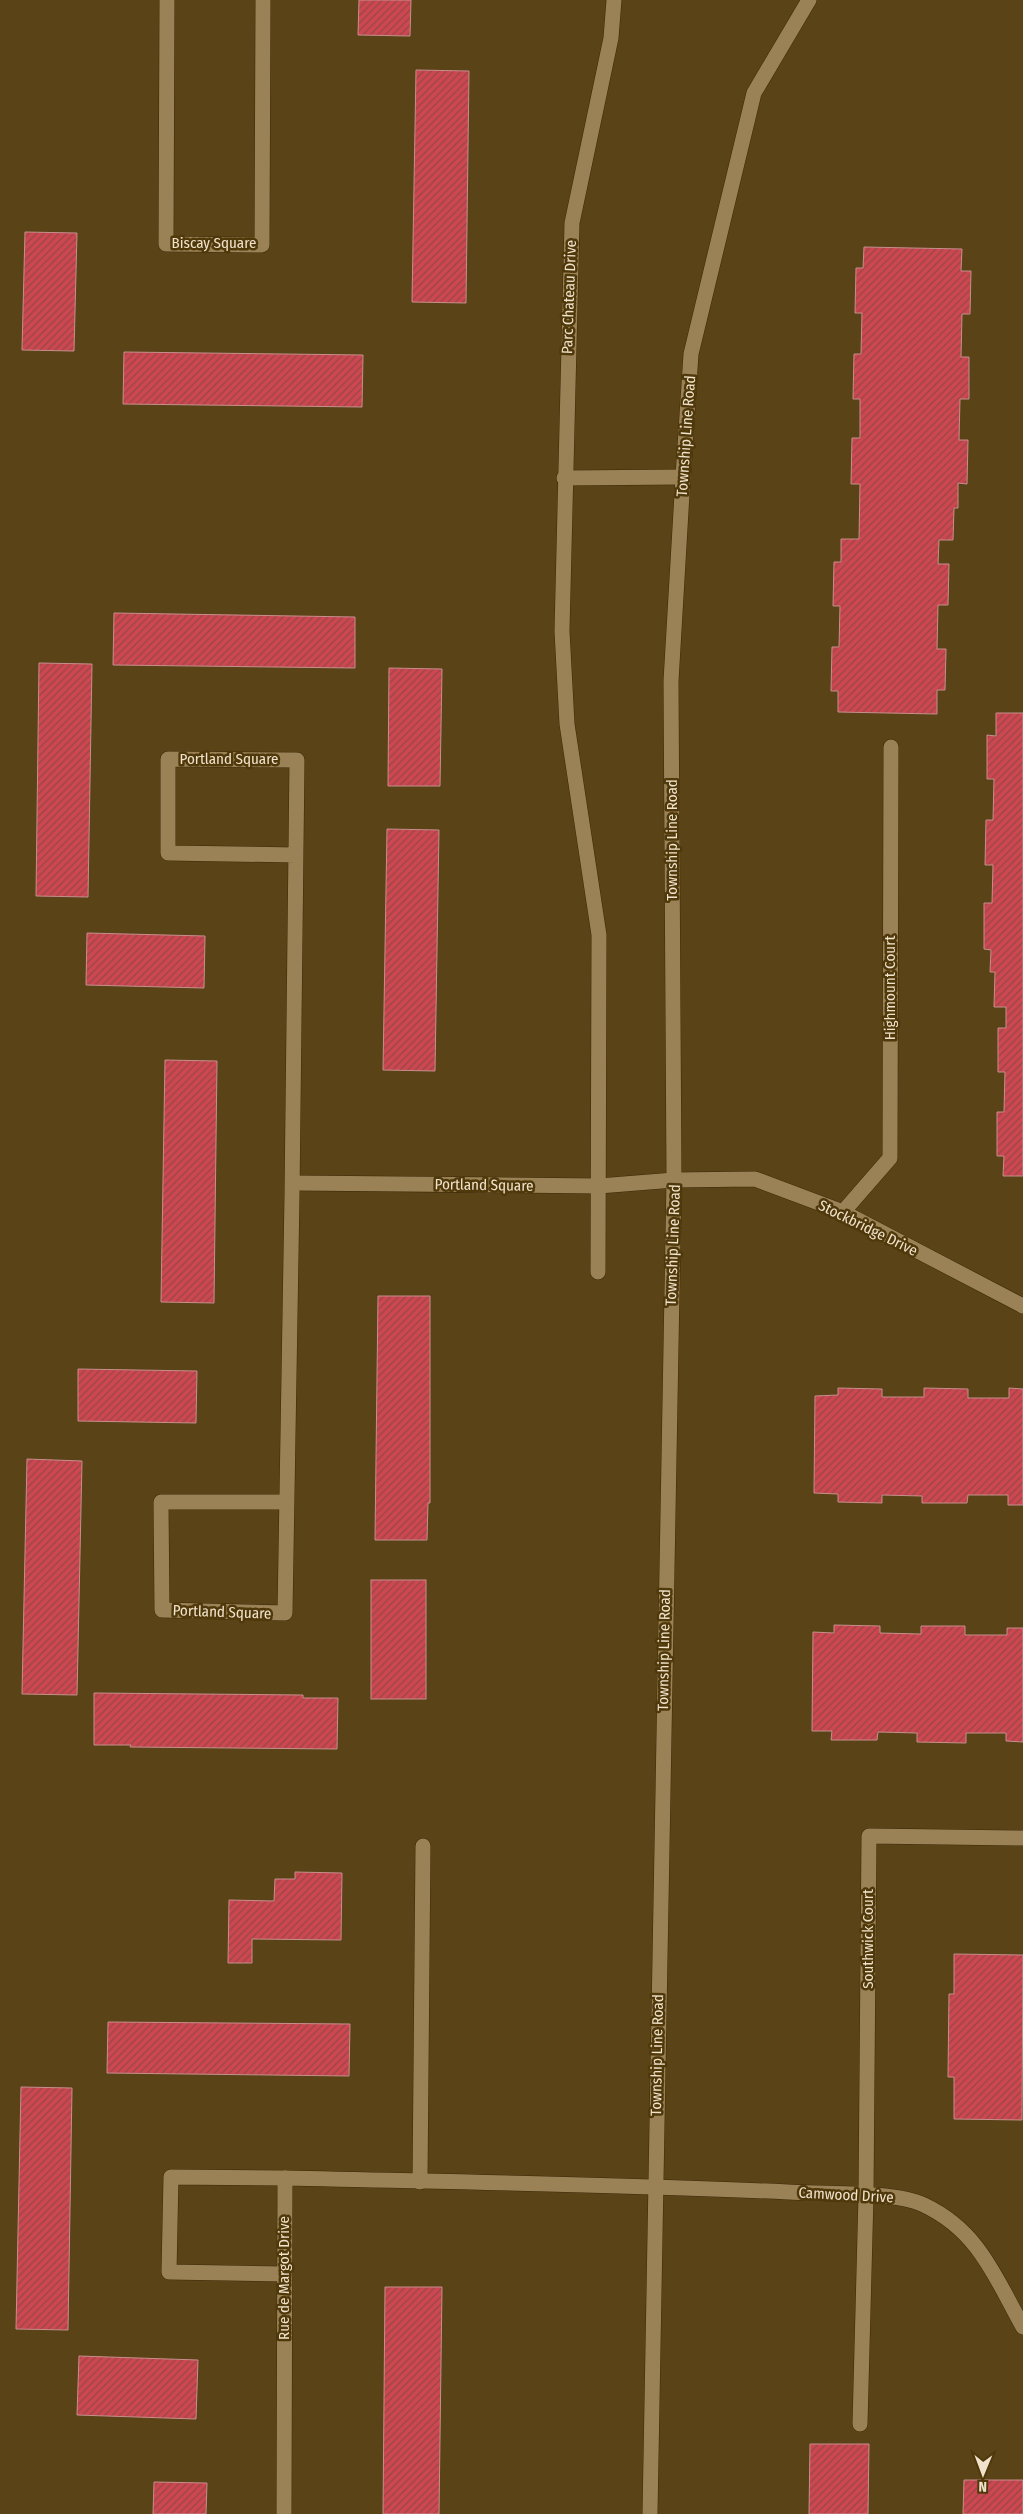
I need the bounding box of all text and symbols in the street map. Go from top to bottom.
street label: Biscay Square [172,234,256,252]
street label: Parc Chateau Drive [558,240,580,354]
street label: Township Line Road [673,375,699,497]
street label: Portland Square [180,750,278,768]
street label: Township Line Road [663,779,681,901]
street label: Highmount Court [881,936,899,1040]
street label: Portland Square [434,1175,534,1195]
street label: Township Line Road [662,1184,684,1306]
street label: Stockbridge Drive [816,1196,920,1260]
street label: Township Line Road [654,1589,674,1711]
street label: Portland Square [172,1601,272,1623]
street label: Southwick Court [859,1889,877,1989]
street label: Township Line Road [647,1994,667,2116]
street label: Camwood Drive [798,2184,894,2206]
street label: Rue de Margot Drive [275,2216,293,2340]
north arrow [958,2449,1008,2499]
text: N [978,2478,987,2495]

